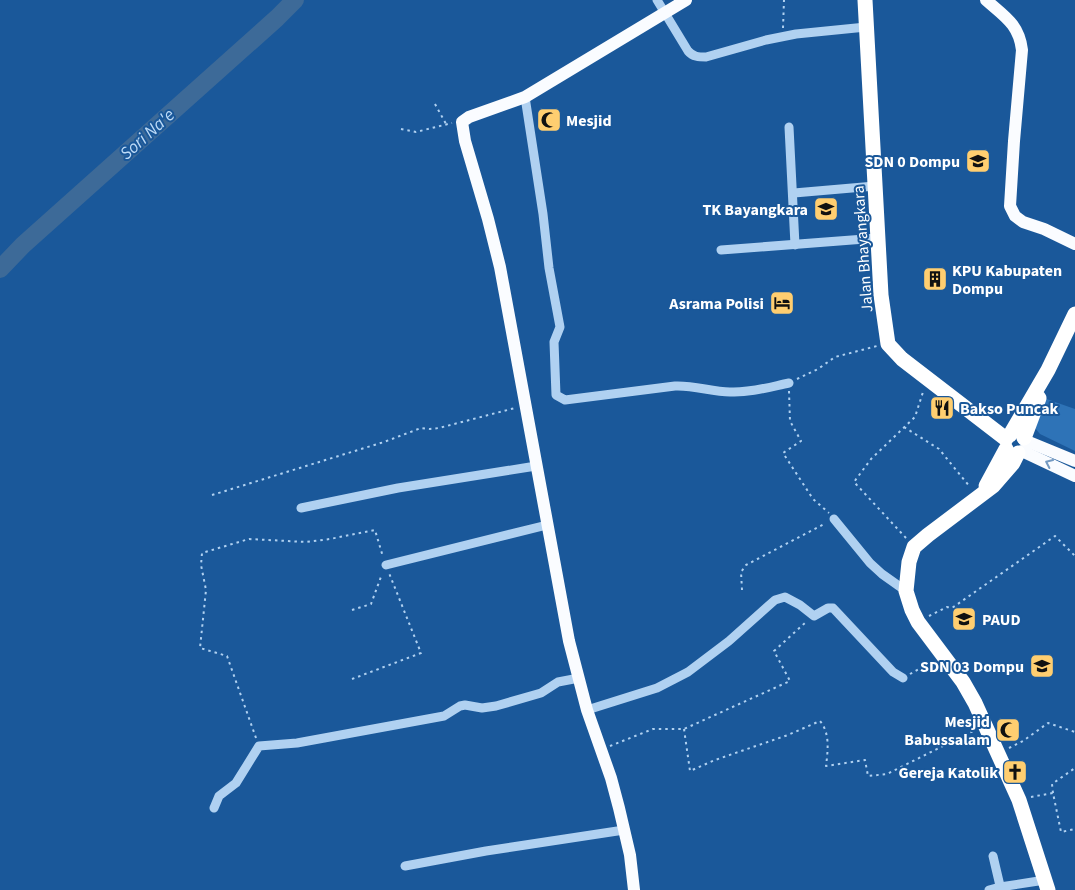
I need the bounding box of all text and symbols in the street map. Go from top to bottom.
water label: Sori Na'e [114,103,181,166]
mosque icon: Mesjid [536,107,562,133]
place label: Mesjid [566,110,612,132]
school or university icon: SDN 0 Dompu [965,148,991,174]
place label: SDN 0 Dompu [864,151,960,173]
street label: Jalan Bhayangkara [848,185,878,313]
school or university icon: TK Bayangkara [813,196,839,222]
place label: TK Bayangkara [702,199,808,221]
place label: KPU Kabupaten Dompu [952,260,1062,300]
building icon: KPU Kabupaten Dompu [922,266,948,292]
hotel icon: Asrama Polisi [769,290,795,316]
place label: Asrama Polisi [668,293,764,315]
restaurant icon: Bakso Puncak [929,395,955,421]
place label: Bakso Puncak [960,398,1059,420]
one-way arrow [1045,459,1054,470]
school or university icon: PAUD [951,606,977,632]
place label: PAUD [982,609,1021,631]
school or university icon: SDN 03 Dompu [1029,653,1055,679]
place label: SDN 03 Dompu [920,656,1024,678]
place label: Mesjid Babussalam [904,711,990,751]
mosque icon: Mesjid Babussalam [995,717,1021,743]
church icon: Gereja Katolik [1002,759,1028,785]
place label: Gereja Katolik [898,762,998,784]

